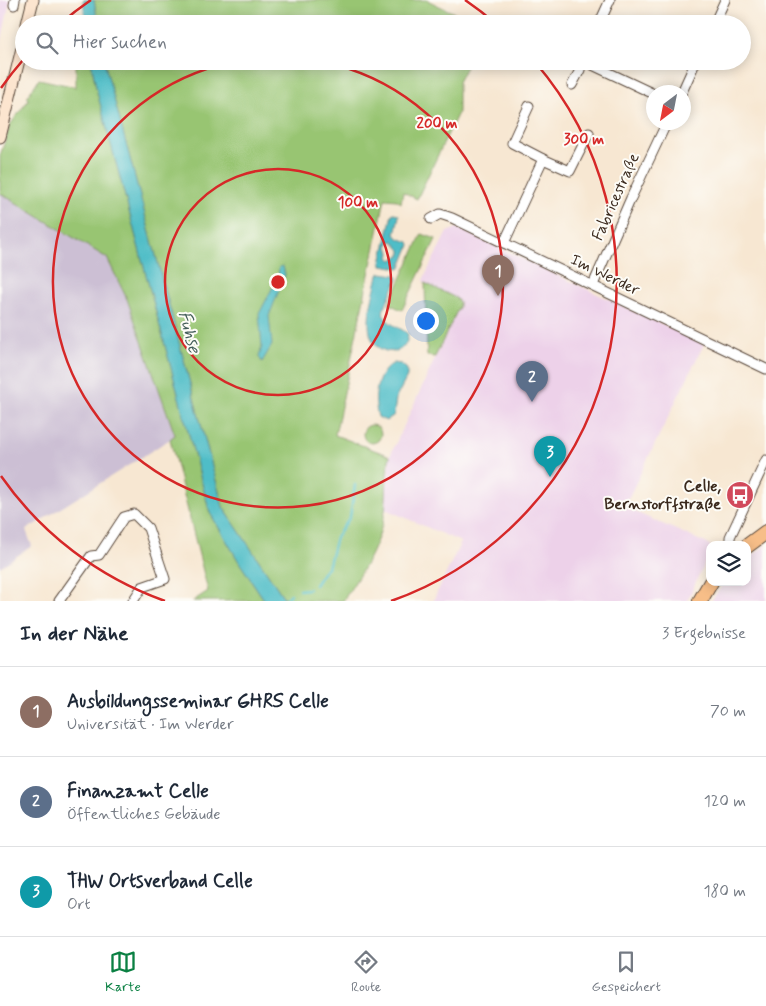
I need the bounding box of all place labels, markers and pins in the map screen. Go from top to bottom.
pin: 1 [482,255,514,296]
centre of rings [269,273,287,291]
pin: 2 [516,361,548,402]
pin: 3 [534,436,566,477]
place label: Celle, Bernstorffstraße [604,476,722,515]
bus stop icon: Celle, Bernstorffstraße [725,480,755,510]

